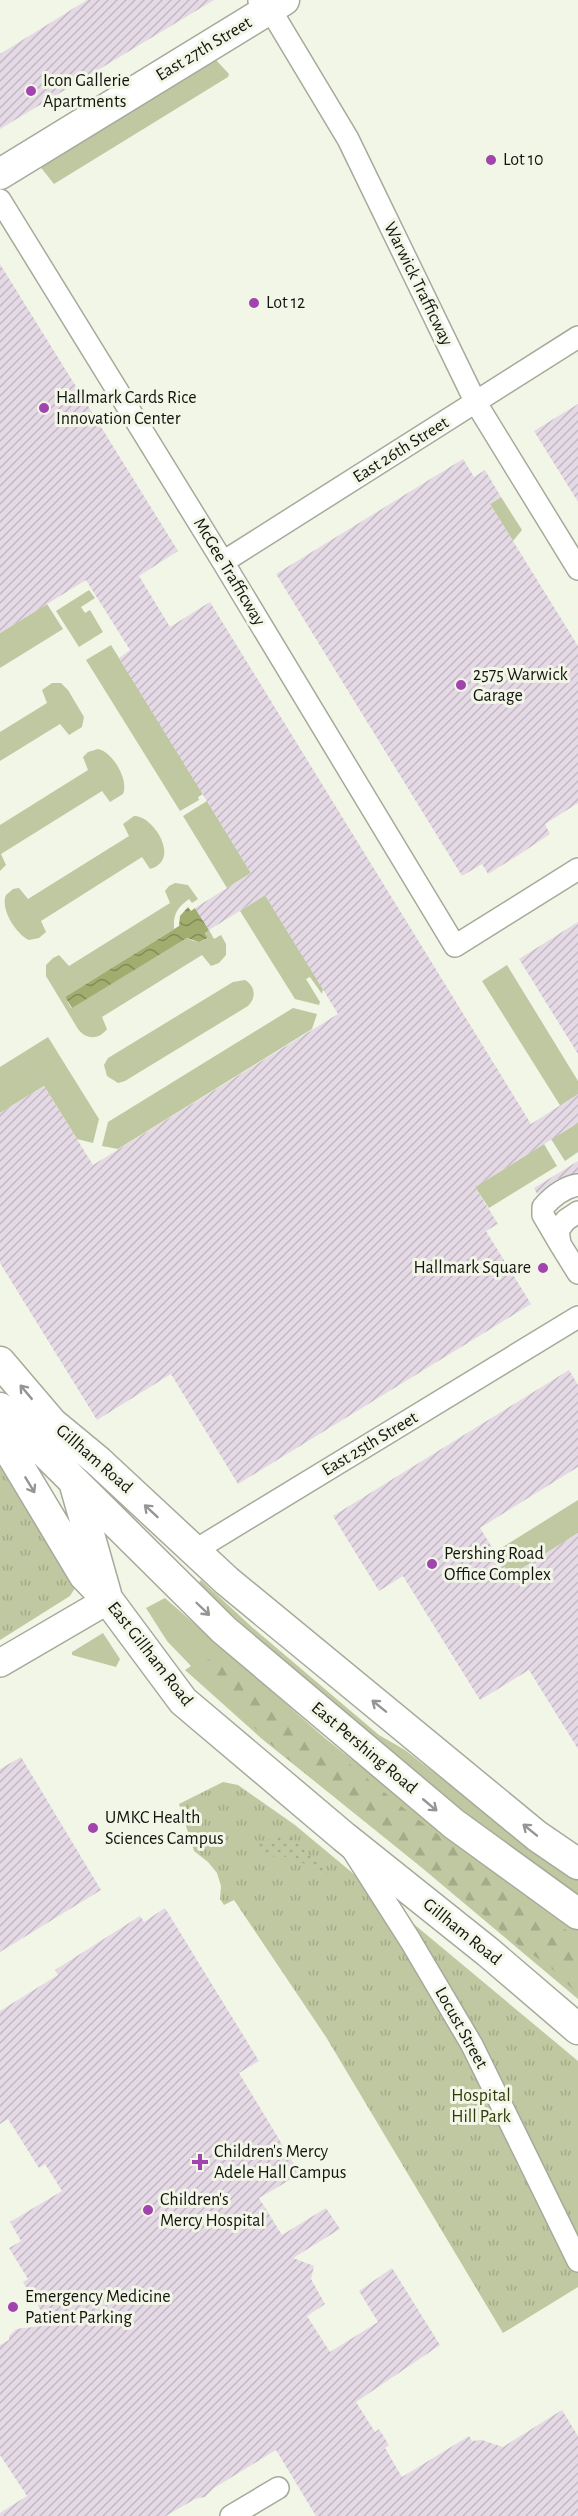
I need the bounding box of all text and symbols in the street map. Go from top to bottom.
street label: East 27th Street [153,13,255,85]
place label: Icon Gallerie Apartments [43,72,130,111]
marker: Icon Gallerie Apartments [24,84,38,98]
place label: Lot 10 [503,151,543,169]
marker: Lot 10 [484,153,498,167]
street label: Warwick Trafficway [380,219,456,349]
place label: Lot 12 [266,294,305,312]
marker: Lot 12 [247,296,261,310]
place label: Hallmark Cards Rice Innovation Center [56,389,197,428]
marker: Hallmark Cards Rice Innovation Center [37,401,51,415]
street label: East 26th Street [350,413,452,487]
street label: McGee Trafficway [190,515,268,629]
place label: 2575 Warwick Garage [473,666,568,705]
marker: 2575 Warwick Garage [454,678,468,692]
place label: Hallmark Square [414,1259,531,1277]
marker: Hallmark Square [536,1261,550,1275]
one-way arrow [19,1385,33,1400]
street label: East 25th Street [319,1408,421,1480]
street label: Gillham Road [52,1421,136,1497]
one-way arrow [24,1476,36,1493]
one-way arrow [144,1503,159,1518]
place label: Pershing Road Office Complex [444,1545,551,1584]
marker: Pershing Road Office Complex [425,1557,439,1571]
street label: East Gillham Road [104,1599,196,1709]
one-way arrow [195,1602,210,1617]
street label: East Pershing Road [308,1699,420,1797]
one-way arrow [371,1700,387,1713]
one-way arrow [422,1798,438,1811]
place label: UMKC Health Sciences Campus [105,1809,224,1848]
marker: UMKC Health Sciences Campus [86,1821,100,1835]
one-way arrow [523,1823,538,1837]
street label: Gillham Road [420,1895,504,1969]
street label: Locust Street [431,1984,491,2072]
park label: Hospital Hill Park [451,2087,512,2126]
place label: Children's Mercy Adele Hall Campus [214,2143,346,2182]
marker: Children's Mercy Adele Hall Campus [191,2153,209,2171]
place label: Children's Mercy Hospital [160,2191,265,2230]
marker: Children's Mercy Hospital [141,2203,155,2217]
place label: Emergency Medicine Patient Parking [25,2288,171,2327]
marker: Emergency Medicine Patient Parking [6,2300,20,2314]

